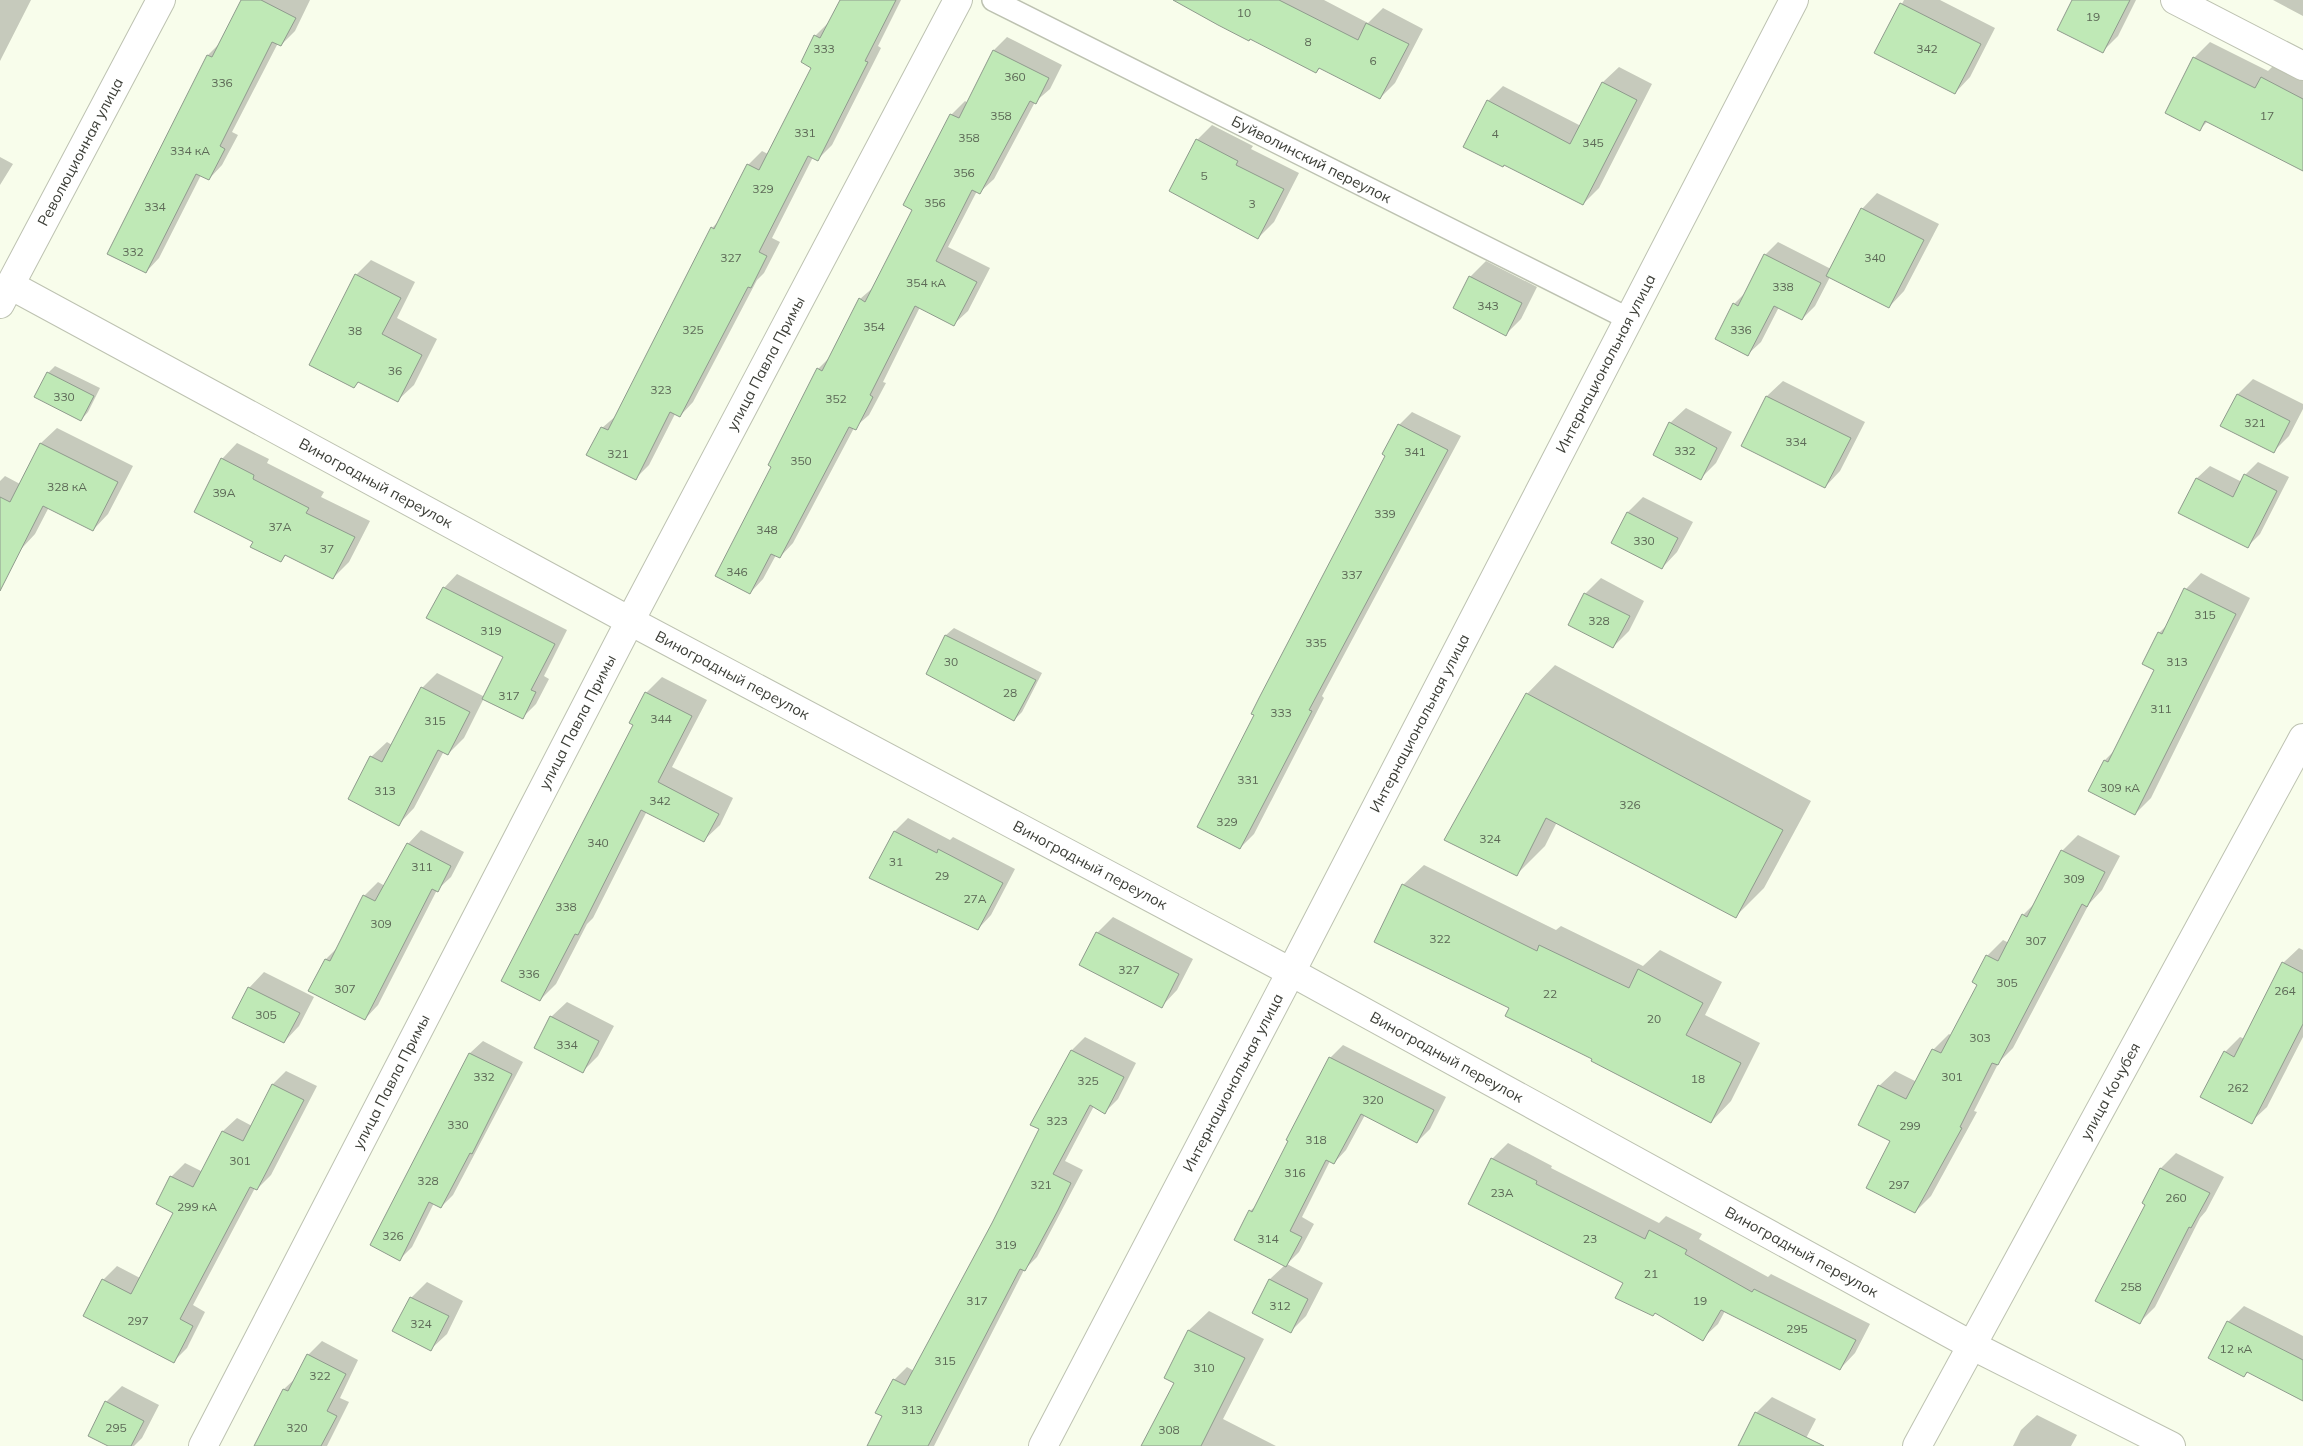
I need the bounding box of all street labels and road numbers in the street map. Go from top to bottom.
street label: Революционная улица [33,74,127,229]
street label: Буйволинский переулок [1228,111,1395,208]
street label: Интернациональная улица [1551,271,1660,456]
street label: улица Павла Примы [722,293,809,434]
street label: Виноградный переулок [296,433,457,533]
street label: Виноградный переулок [652,626,814,724]
street label: Интернациональная улица [1365,630,1473,816]
street label: улица Павла Примы [534,651,620,793]
street label: Виноградный переулок [1010,816,1171,914]
street label: Интернациональная улица [1178,990,1287,1175]
street label: Виноградный переулок [1367,1007,1528,1107]
street label: улица Павла Примы [348,1011,434,1152]
street label: улица Кочубея [2076,1039,2144,1143]
street label: Виноградный переулок [1722,1202,1883,1302]

